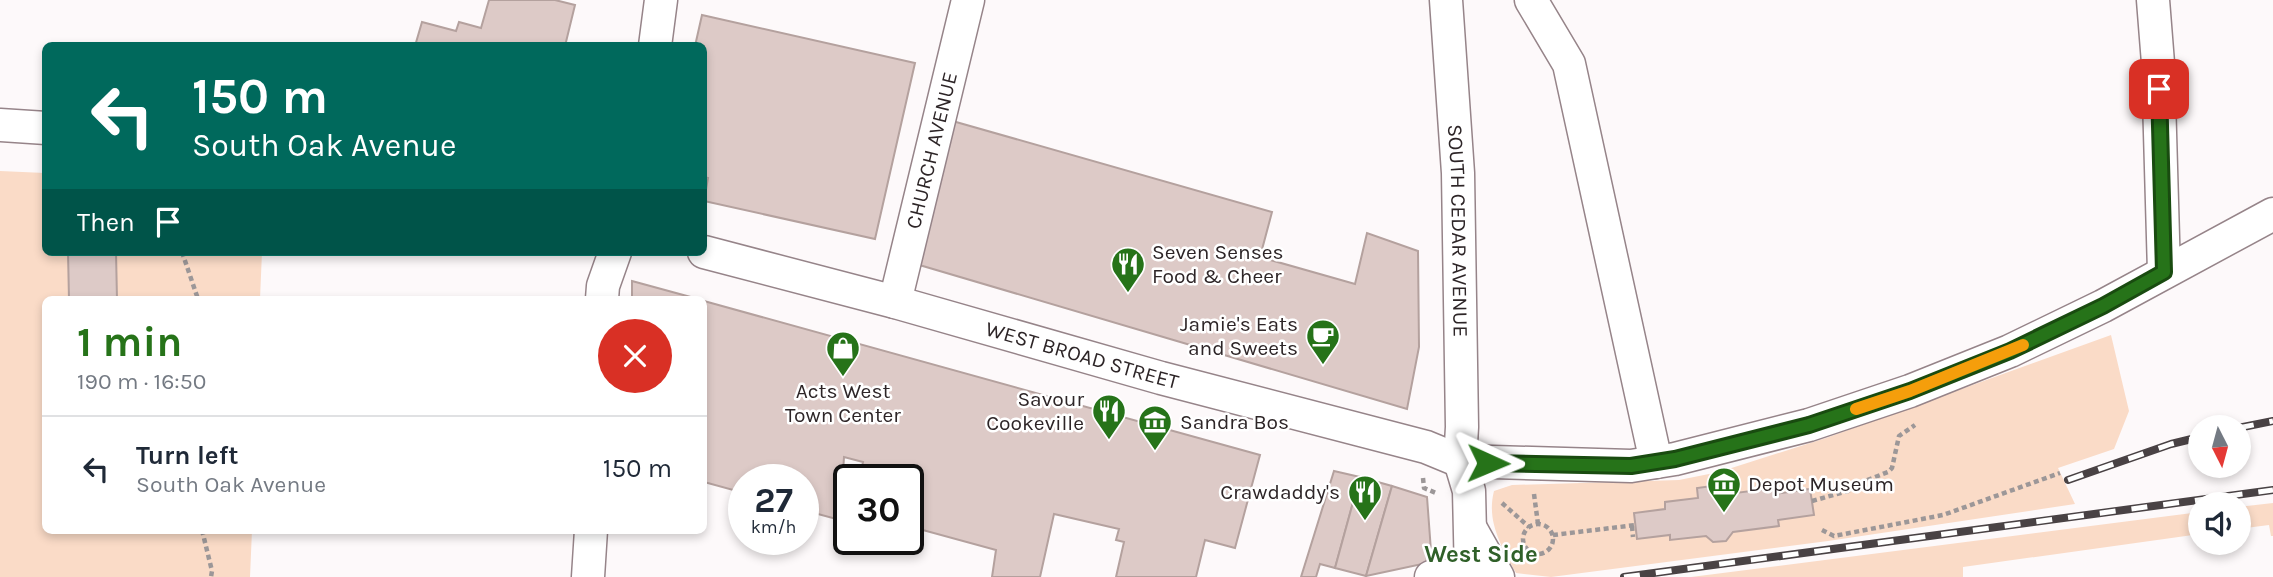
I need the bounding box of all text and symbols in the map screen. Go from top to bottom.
pin [2129,59,2189,119]
text: 150 m [192,68,328,125]
icon: left [77,70,168,161]
street label: CHURCH AVENUE [901,70,962,231]
icon: arrive [2140,70,2178,108]
street label: SOUTH CEDAR AVENUE [1443,123,1473,337]
text: South Oak Avenue [192,127,456,164]
icon: arrive [149,203,187,241]
text: Then [77,207,135,238]
place label: Seven Senses Food & Cheer [1152,240,1283,288]
restaurant icon: Seven Senses Food & Cheer [1109,245,1147,294]
place label: Jamie's Eats and Sweets [1180,312,1298,360]
text: 1 min [77,317,182,367]
street label: WEST BROAD STREET [983,317,1182,394]
cafe icon: Jamie's Eats and Sweets [1304,317,1342,366]
button: close [598,319,672,393]
shop icon: Acts West Town Center [824,329,862,378]
text: 190 m · 16:50 [77,368,206,395]
place label: Acts West Town Center [785,379,901,427]
place label: Savour Cookeville [986,387,1084,435]
restaurant icon: Savour Cookeville [1090,392,1128,441]
museum icon: Sandra Bos [1136,403,1174,452]
place label: Sandra Bos [1180,410,1289,434]
north arrow [2188,415,2250,478]
map controls [2188,415,2251,555]
position arrow [1451,426,1525,500]
text: Turn left [136,440,238,471]
icon: left [77,450,115,488]
text: 150 m [603,453,672,484]
speed limit sign: 30 [833,464,924,555]
museum icon: Depot Museum [1705,465,1743,514]
text: South Oak Avenue [136,471,326,498]
place label: Depot Museum [1748,472,1894,496]
restaurant icon: Crawdaddy's [1346,473,1384,522]
text: 27 [754,480,793,521]
place label: Crawdaddy's [1220,480,1340,504]
button: sound [2188,492,2251,555]
text: km/h [751,516,796,538]
district label: West Side [1424,540,1538,568]

